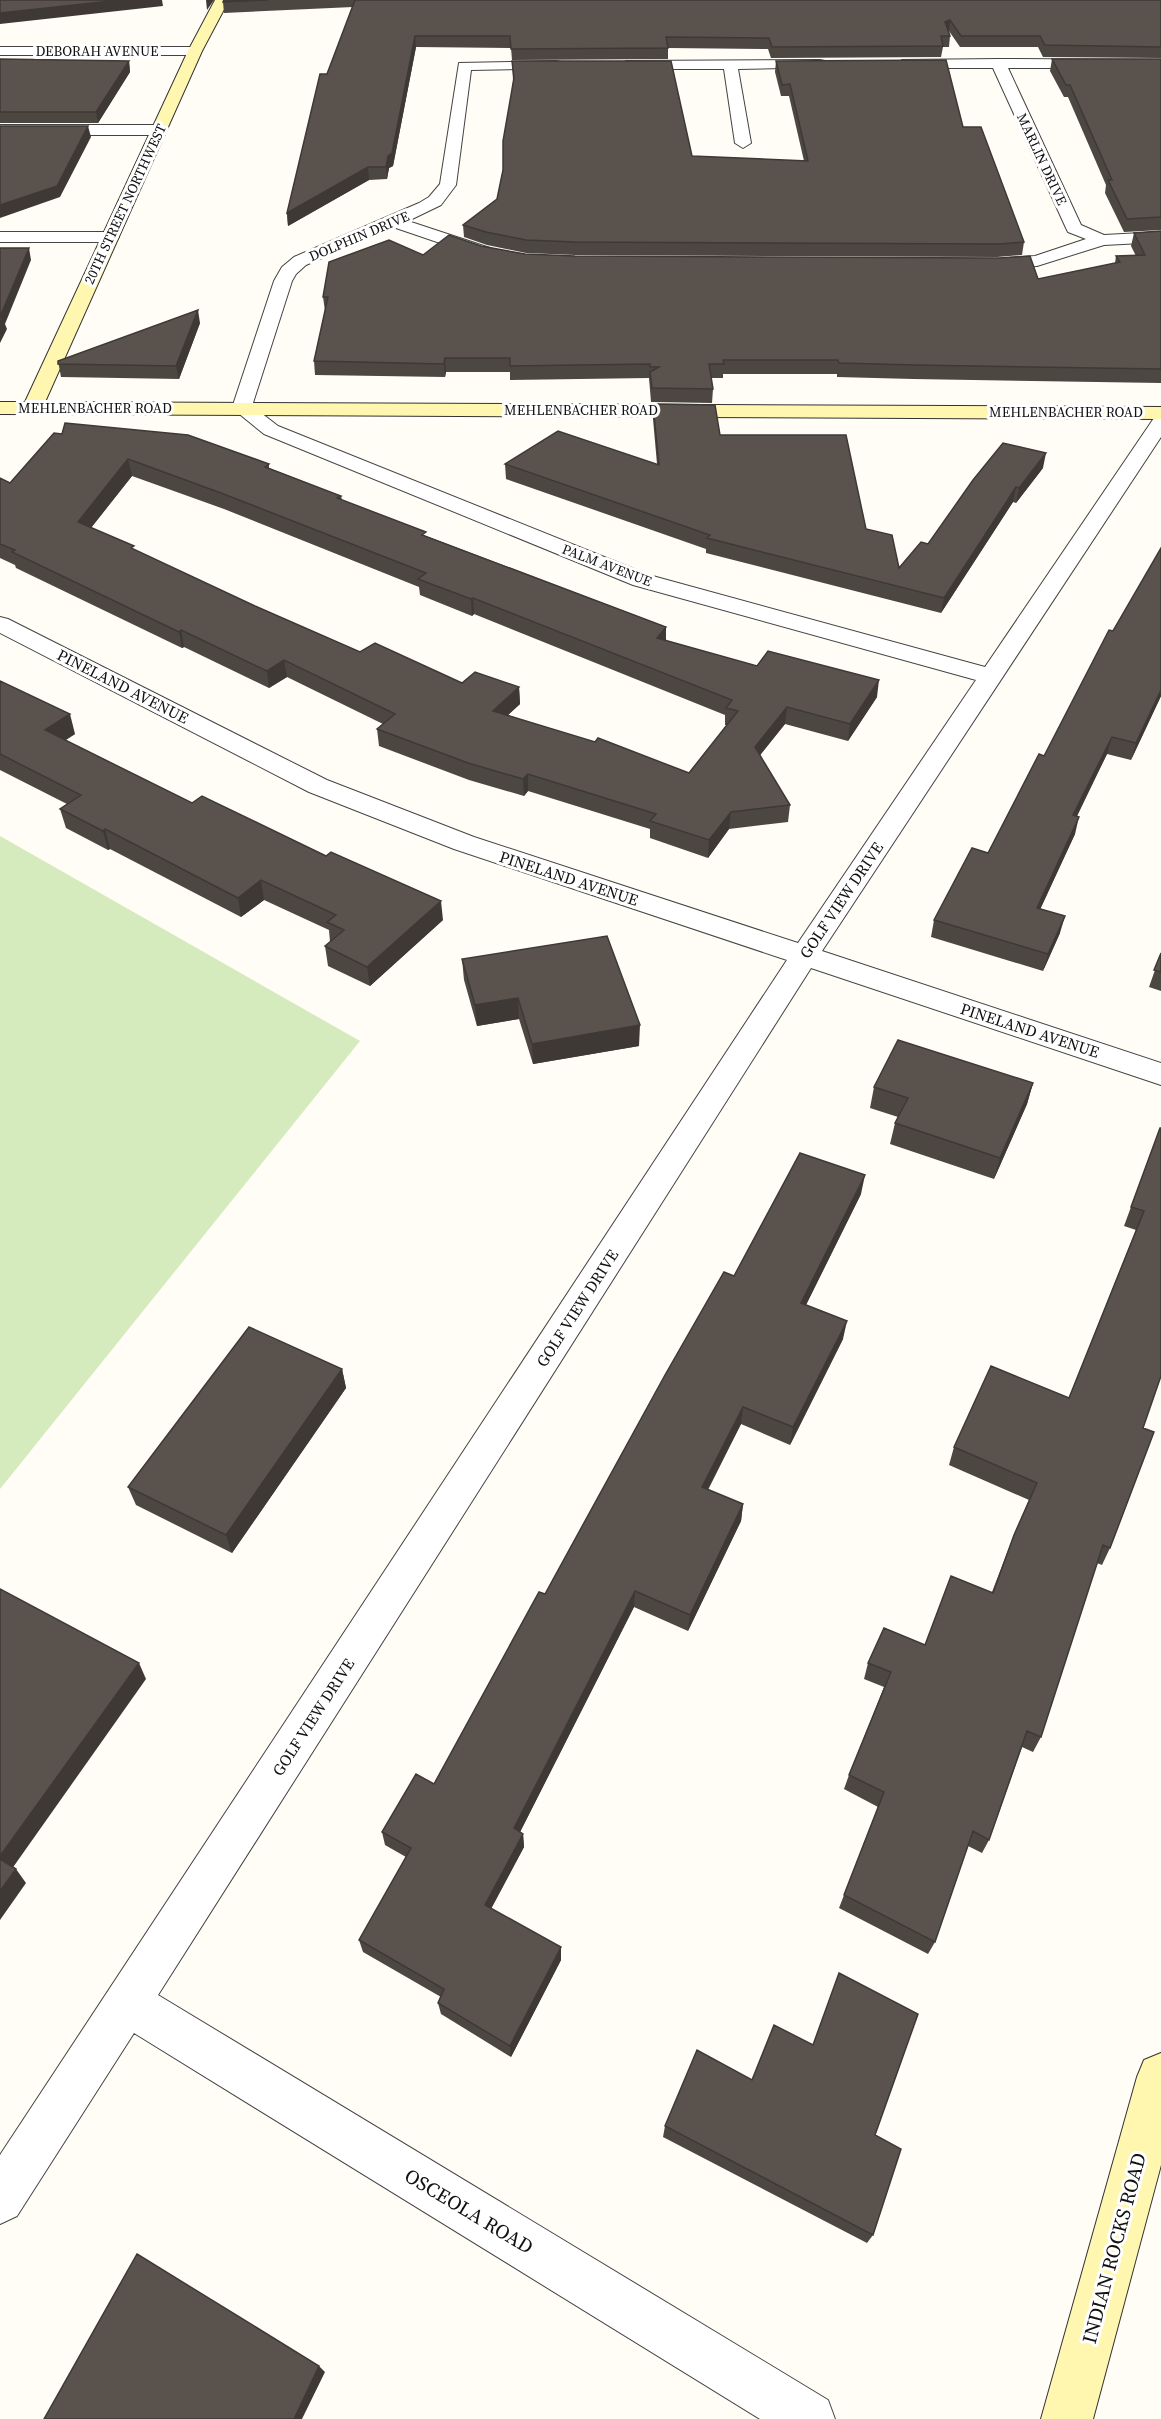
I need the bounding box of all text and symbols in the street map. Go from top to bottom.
street label: DEBORAH AVENUE [36,41,158,61]
street label: MARLIN DRIVE [1012,110,1072,208]
street label: 20TH STREET NORTHWEST [79,120,171,287]
street label: DOLPHIN DRIVE [306,206,412,266]
street label: MEHLENBACHER ROAD [18,398,172,418]
street label: MEHLENBACHER ROAD [504,400,658,420]
street label: MEHLENBACHER ROAD [989,402,1143,422]
street label: PALM AVENUE [559,539,655,591]
street label: PINELAND AVENUE [53,643,193,729]
street label: GOLF VIEW DRIVE [794,837,888,963]
street label: PINELAND AVENUE [497,845,642,911]
street label: PINELAND AVENUE [958,997,1103,1063]
street label: GOLF VIEW DRIVE [531,1245,623,1371]
street label: GOLF VIEW DRIVE [267,1654,359,1780]
street label: INDIAN ROCKS ROAD [1075,2149,1153,2347]
street label: OSCEOLA ROAD [399,2161,539,2261]

